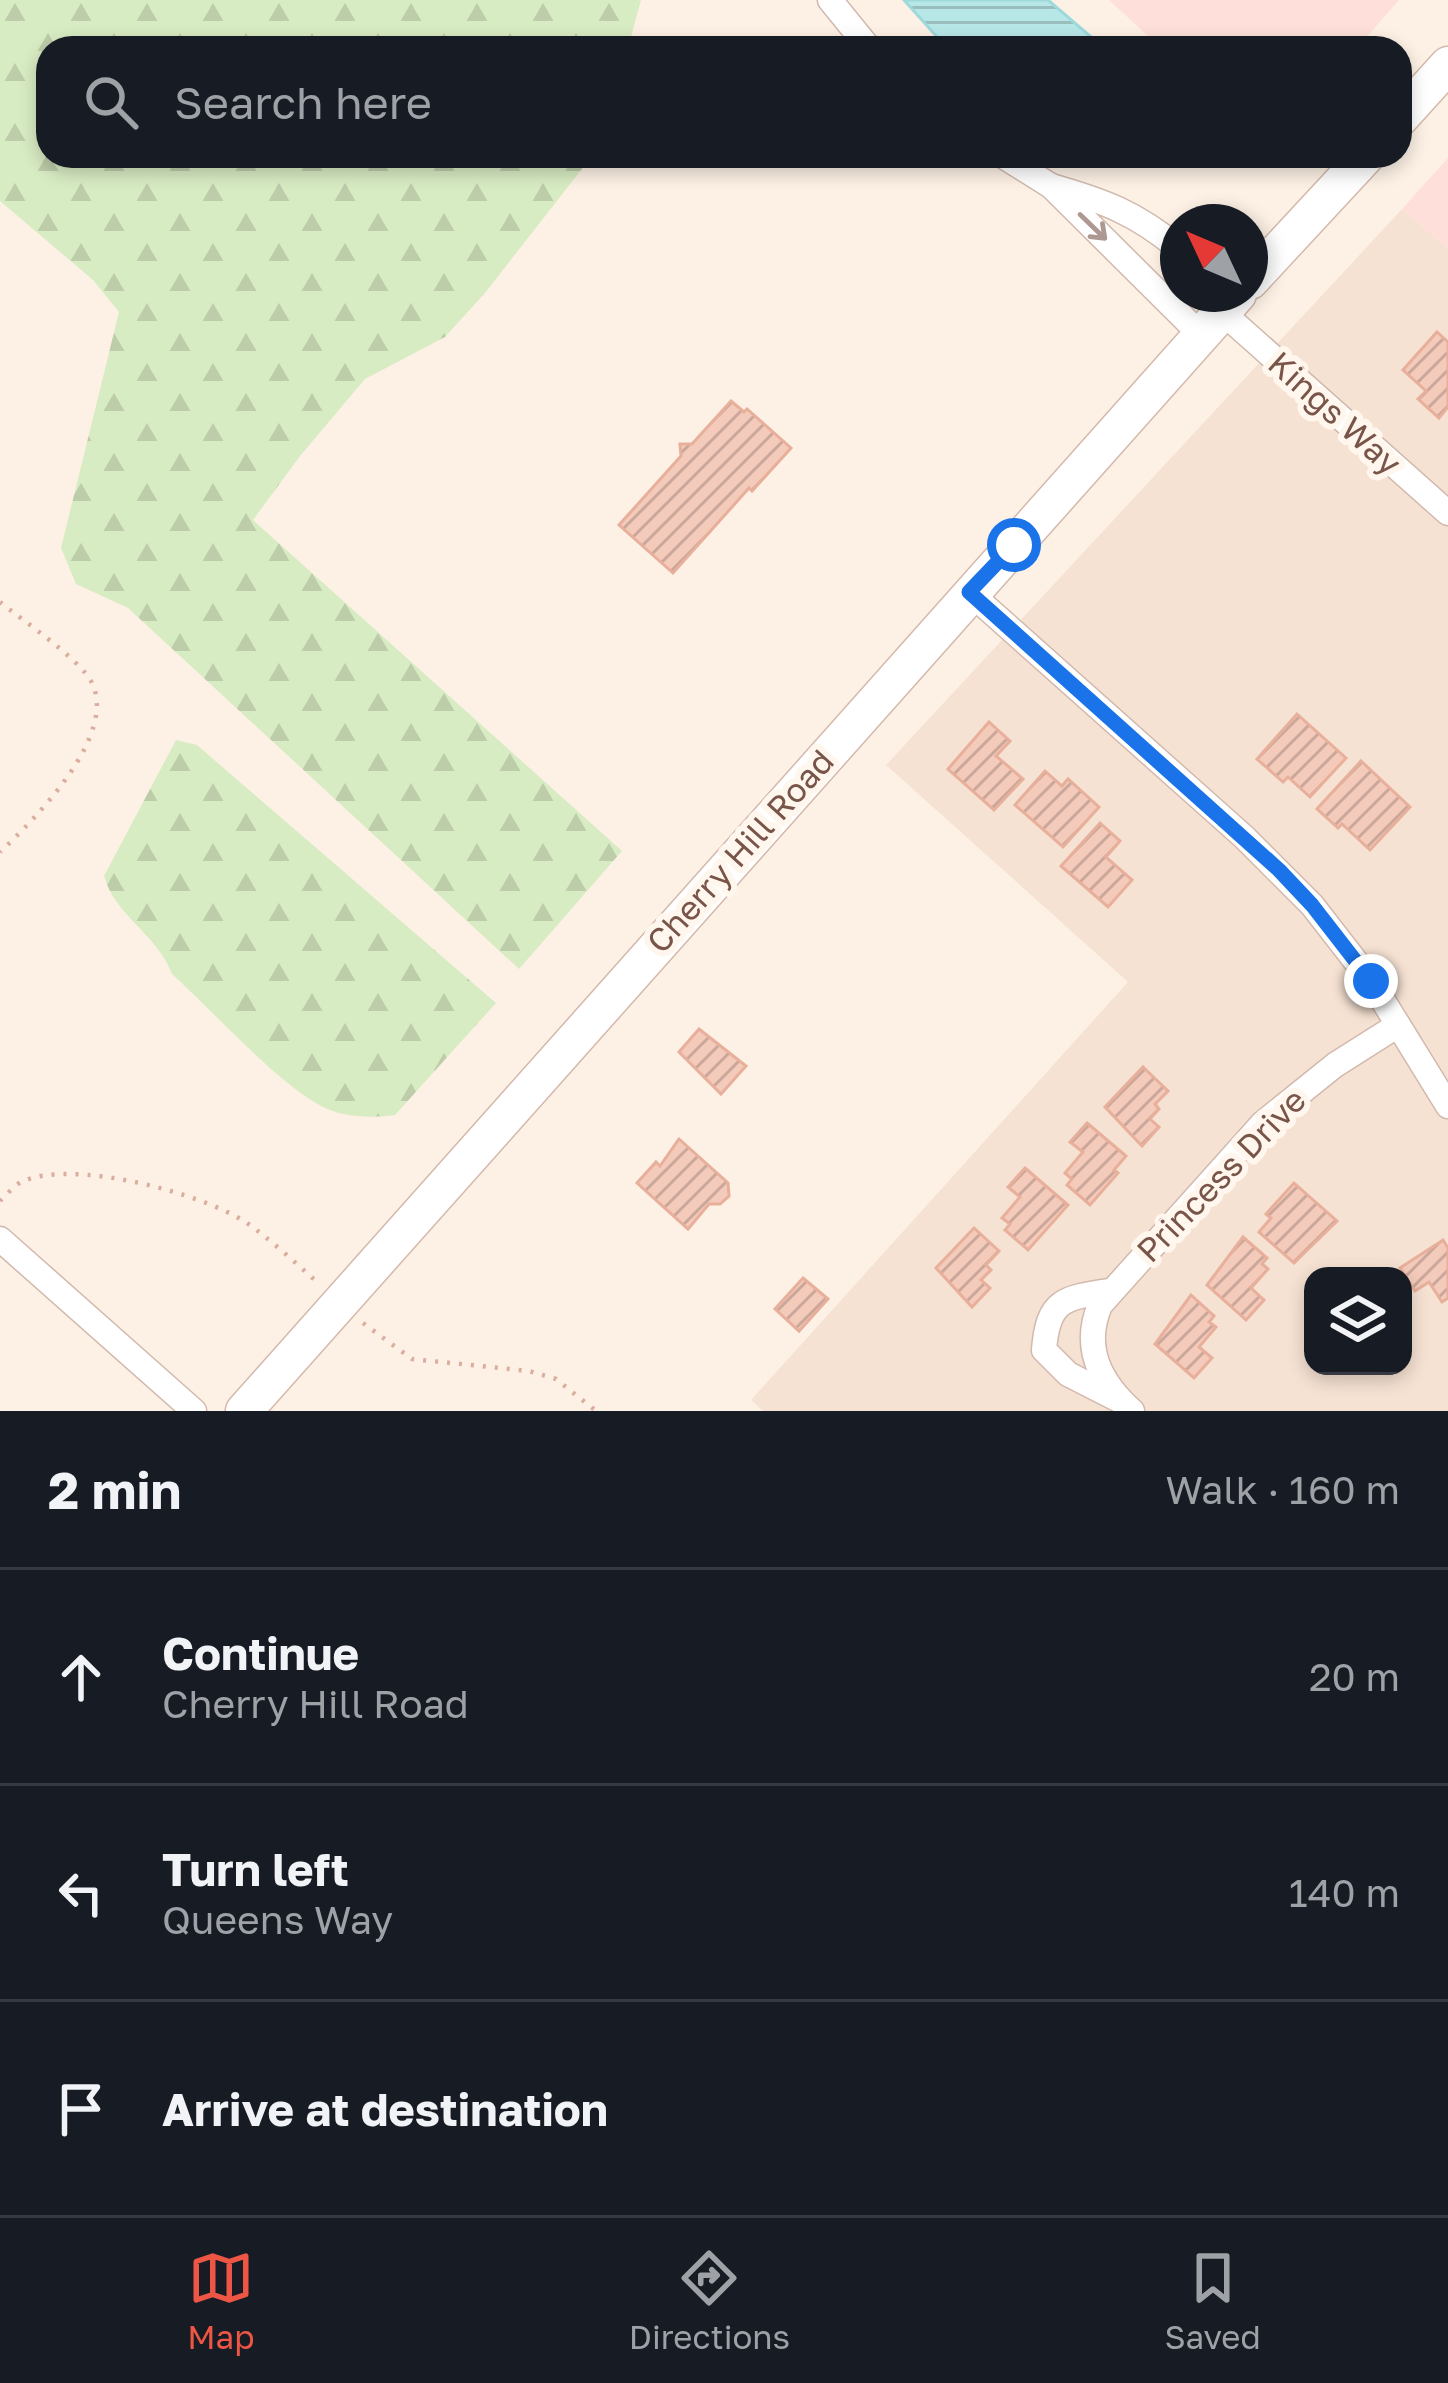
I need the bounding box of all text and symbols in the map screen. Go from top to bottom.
search box [36,36,1412,168]
icon: search [78,69,144,135]
text: Search here [174,75,432,129]
north arrow [1160,204,1268,312]
one-way arrow [1078,212,1107,240]
street label: Kings Way [1261,343,1410,482]
route start [987,518,1041,572]
street label: Cherry Hill Road [638,741,841,960]
route end [1344,954,1398,1008]
street label: Princess Drive [1128,1080,1313,1269]
map controls [1304,1267,1412,1375]
button: layers [1304,1267,1412,1375]
text: 2 min [48,1459,181,1520]
text: Walk · 160 m [1165,1466,1400,1513]
text: Continue [162,1626,359,1680]
icon: ahead [48,1644,114,1710]
text: 20 m [1309,1653,1400,1700]
text: Cherry Hill Road [162,1680,469,1727]
text: Turn left [162,1842,349,1896]
icon: left [48,1860,114,1926]
text: 140 m [1289,1869,1400,1916]
text: Queens Way [162,1896,393,1943]
icon: arrive [48,2076,114,2142]
text: Arrive at destination [162,2082,608,2136]
tab: Map [187,2245,255,2356]
tab: Directions [629,2245,790,2356]
tab: Saved [1164,2245,1261,2356]

